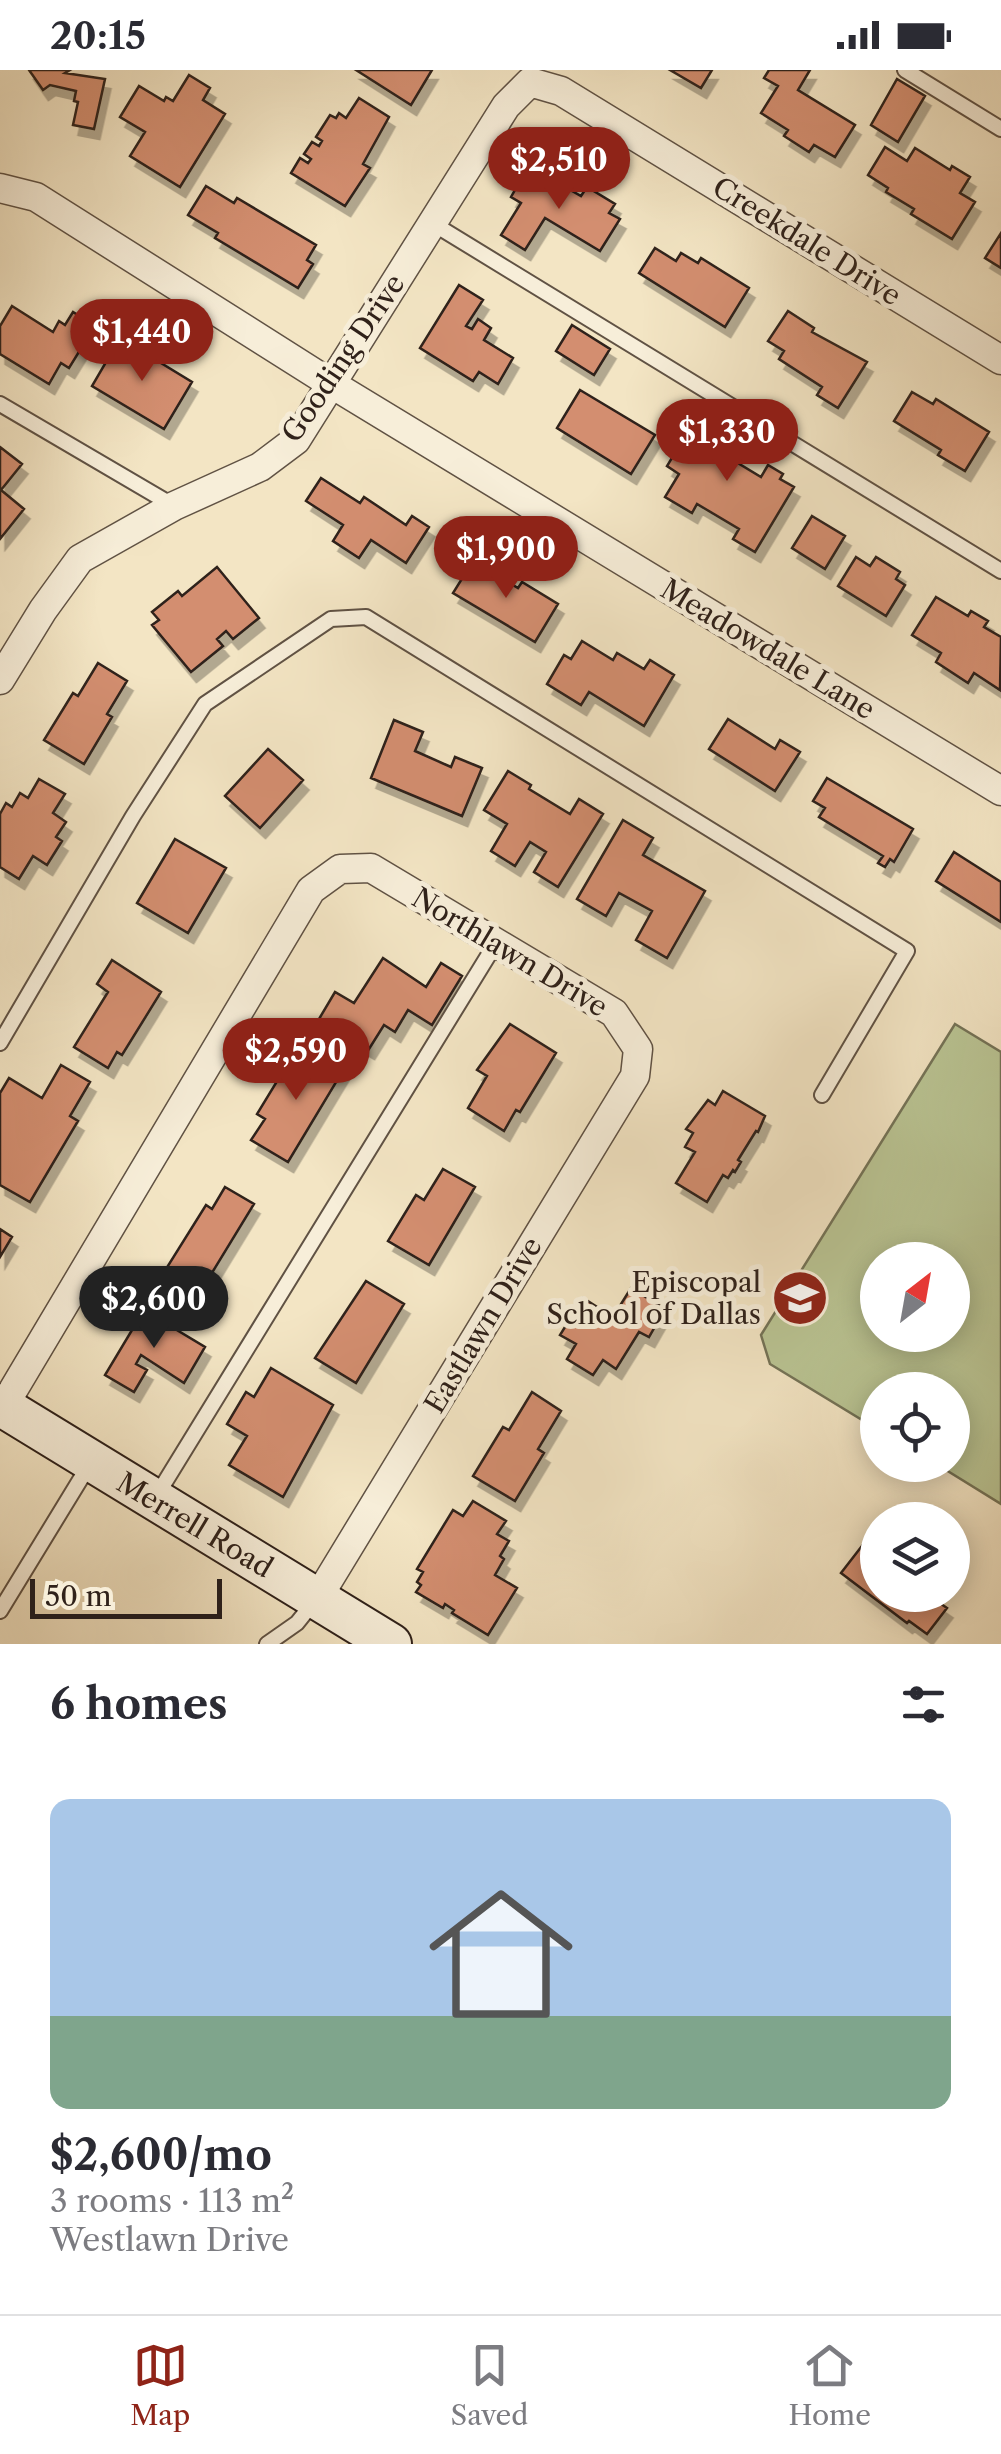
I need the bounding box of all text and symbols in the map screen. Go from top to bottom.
text: 20:15 [50,12,146,59]
pin: $2,510 [478,127,640,212]
text: $2,510 [510,140,608,179]
street label: Creekdale Drive [707,169,907,313]
street label: Gooding Drive [274,268,412,448]
pin: $1,440 [61,299,223,384]
text: $1,440 [92,312,192,351]
pin: $1,330 [646,399,808,484]
text: $1,330 [678,412,776,451]
pin: $1,900 [425,516,587,601]
text: $1,900 [456,529,556,568]
street label: Meadowdale Lane [655,572,881,726]
street label: Northlawn Drive [406,880,614,1024]
pin: $2,590 [215,1018,377,1103]
text: $2,590 [245,1031,347,1070]
street label: Eastlawn Drive [417,1231,549,1419]
north arrow [860,1242,970,1352]
map controls [860,1242,970,1612]
place label: Episcopal School of Dallas [546,1265,761,1331]
pin: $2,600 [73,1266,235,1351]
school or university icon: Episcopal School of Dallas [770,1268,830,1328]
text: $2,600 [101,1279,207,1318]
button: locate [860,1372,970,1482]
street label: Merrell Road [111,1465,279,1585]
button: layers [860,1502,970,1612]
scale bar [30,1574,222,1618]
text: 50 m [45,1579,112,1613]
icon: filters [896,1677,951,1732]
text: 6 homes [50,1678,228,1730]
icon: home [411,1864,591,2044]
text: $2,600/mo [50,2129,272,2181]
text: 3 rooms · 113 m² [50,2181,294,2220]
text: Westlawn Drive [50,2220,289,2259]
tab: Map [130,2338,190,2432]
tab: Saved [451,2338,528,2432]
tab: Home [789,2338,871,2432]

